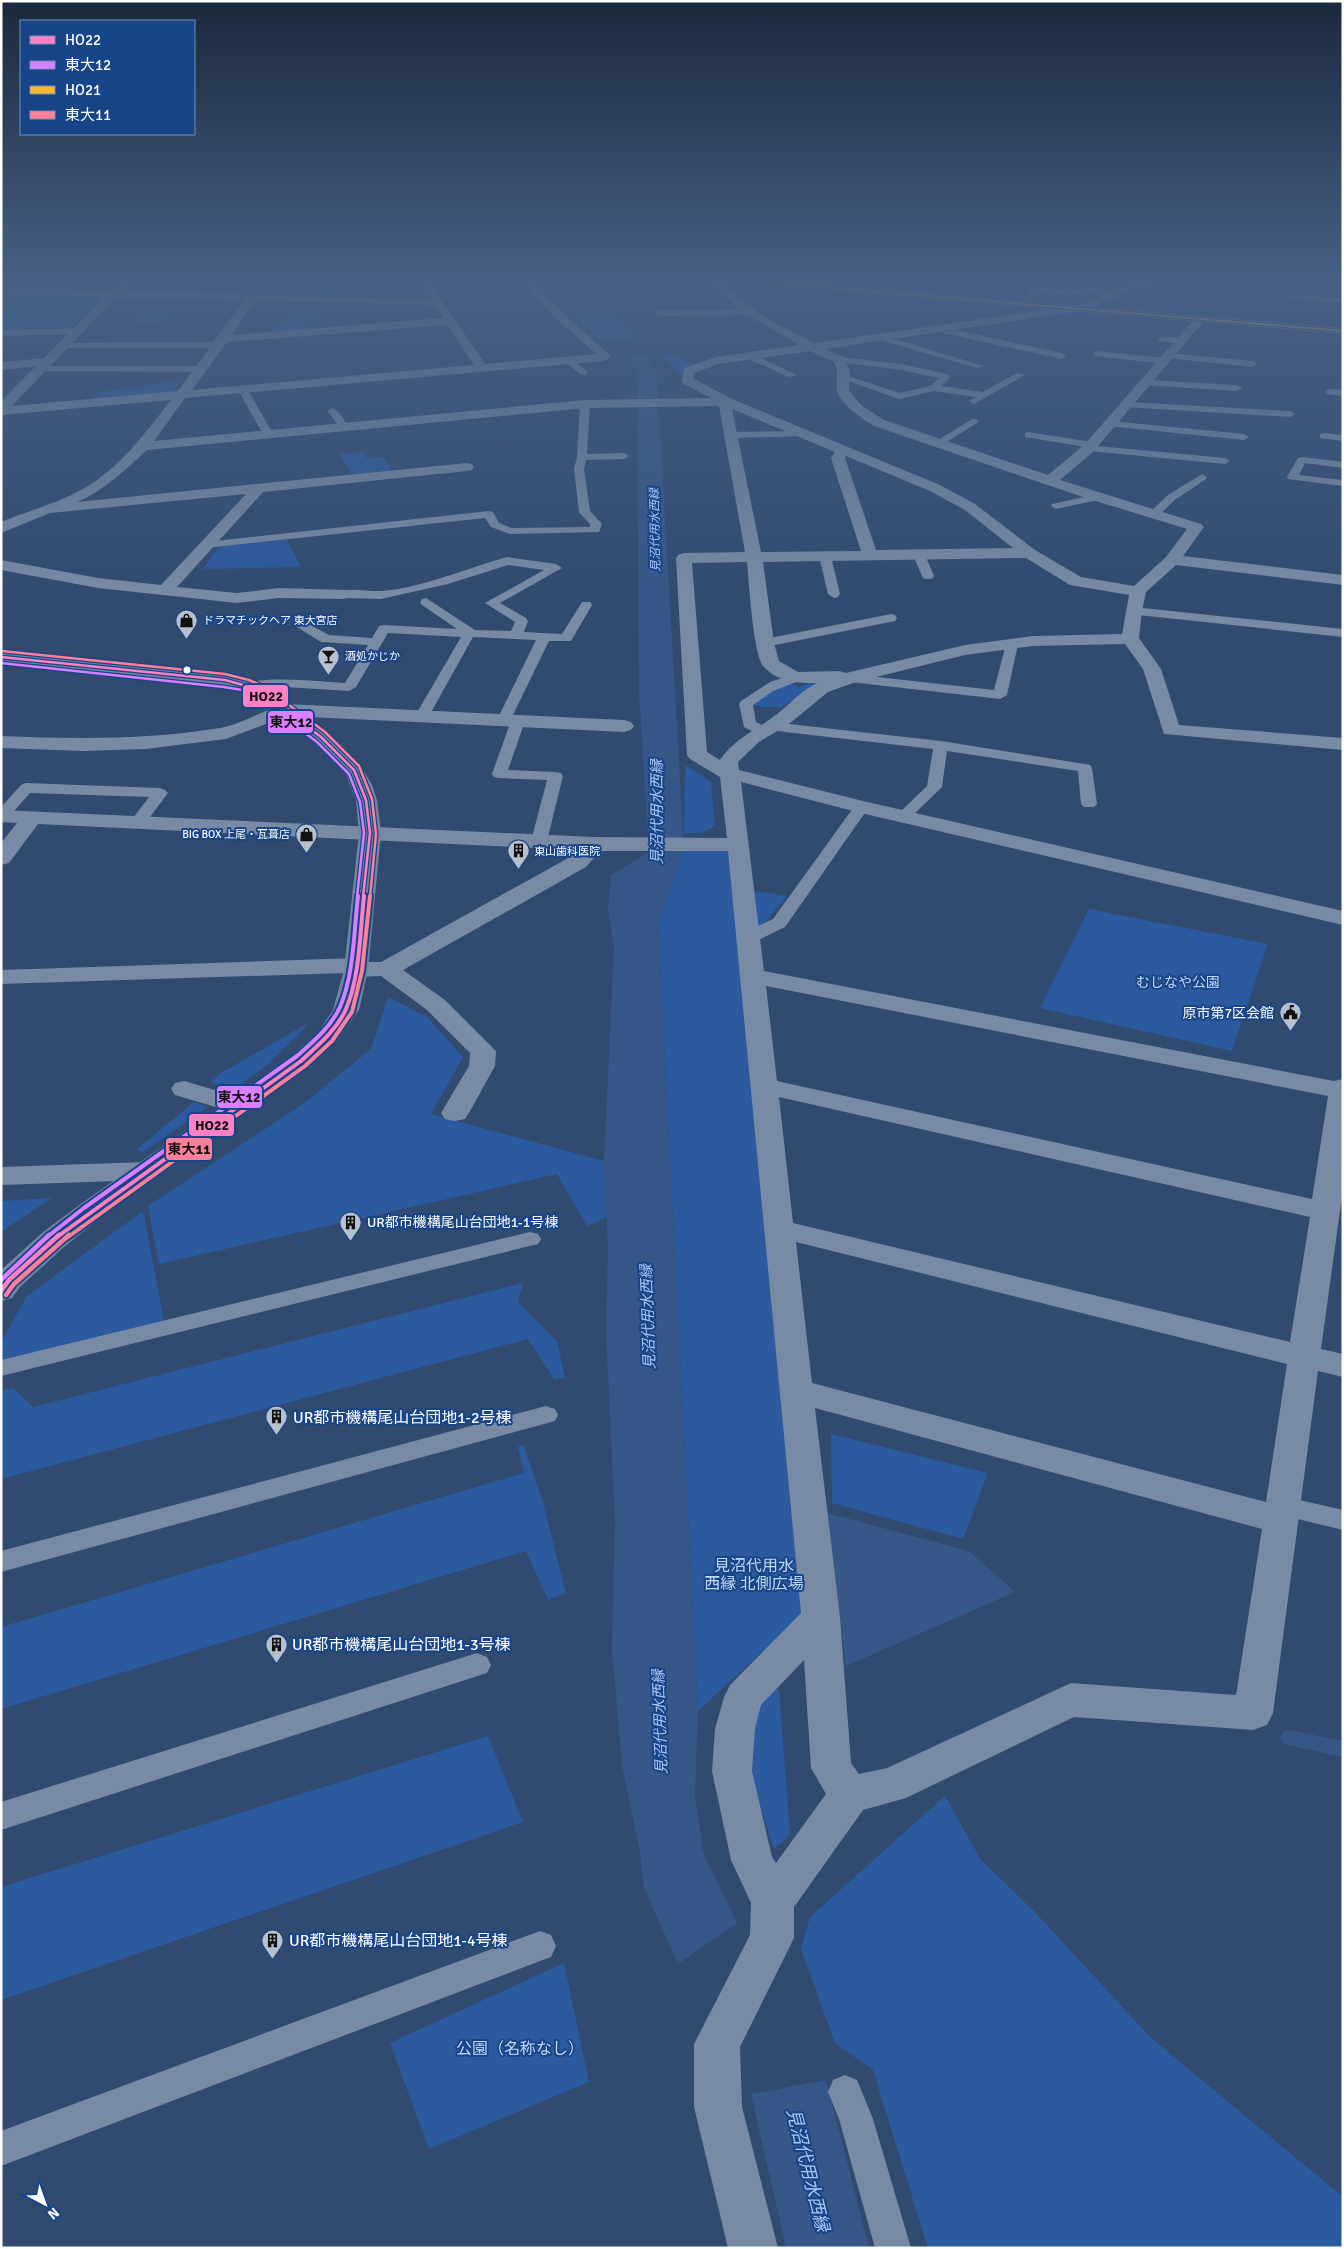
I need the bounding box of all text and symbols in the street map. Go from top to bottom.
legend [20,20,195,135]
text: HO22 [65,31,101,49]
text: 東大12 [65,56,111,74]
text: HO21 [65,81,101,99]
text: 東大11 [65,106,111,124]
water label: 見沼代用水西緑 [647,487,664,572]
shop icon: ドラマチックヘア 東大宮店 [175,608,199,639]
place label: ドラマチックヘア 東大宮店 [203,614,337,627]
bar icon: 酒処かじか [317,644,341,675]
place label: 酒処かじか [345,650,400,663]
unlabelled marker [182,665,192,675]
line badge: HO22 [242,684,289,708]
text: HO22 [249,688,283,705]
line badge: 東大12 [267,710,314,734]
text: 東大12 [269,714,313,731]
water label: 見沼代用水西縁 [648,758,666,865]
shop icon: BIG BOX 上尾・瓦葺店 [294,822,318,853]
place label: BIG BOX 上尾・瓦葺店 [182,828,290,841]
building icon: 東山歯科医院 [506,839,530,870]
place label: 東山歯科医院 [534,845,600,858]
park label: むじなや公園 [1136,974,1220,991]
public building icon: 原市第7区会館 [1278,1001,1302,1032]
place label: 原市第7区会館 [1182,1005,1274,1022]
line badge: 東大12 [216,1085,263,1109]
text: 東大12 [217,1089,261,1106]
line badge: HO22 [188,1113,235,1137]
text: HO22 [195,1117,229,1134]
line badge: 東大11 [165,1137,213,1161]
text: 東大11 [167,1141,211,1158]
building icon: UR都市機構尾山台団地1-1号棟 [339,1210,363,1241]
place label: UR都市機構尾山台団地1-1号棟 [367,1214,558,1231]
water label: 見沼代用水西縁 [637,1262,659,1370]
building icon: UR都市機構尾山台団地1-2号棟 [265,1405,289,1436]
place label: UR都市機構尾山台団地1-2号棟 [293,1408,512,1428]
park label: 見沼代用水 西縁 北側広場 [704,1556,804,1594]
building icon: UR都市機構尾山台団地1-3号棟 [264,1632,288,1663]
place label: UR都市機構尾山台団地1-3号棟 [292,1635,511,1655]
water label: 見沼代用水西縁 [649,1667,671,1775]
building icon: UR都市機構尾山台団地1-4号棟 [261,1928,285,1959]
place label: UR都市機構尾山台団地1-4号棟 [289,1931,508,1951]
park label: 公園（名称なし） [456,2039,584,2059]
water label: 見沼代用水西縁 [782,2106,834,2236]
north arrow [20,2179,70,2229]
text: N [44,2204,62,2223]

